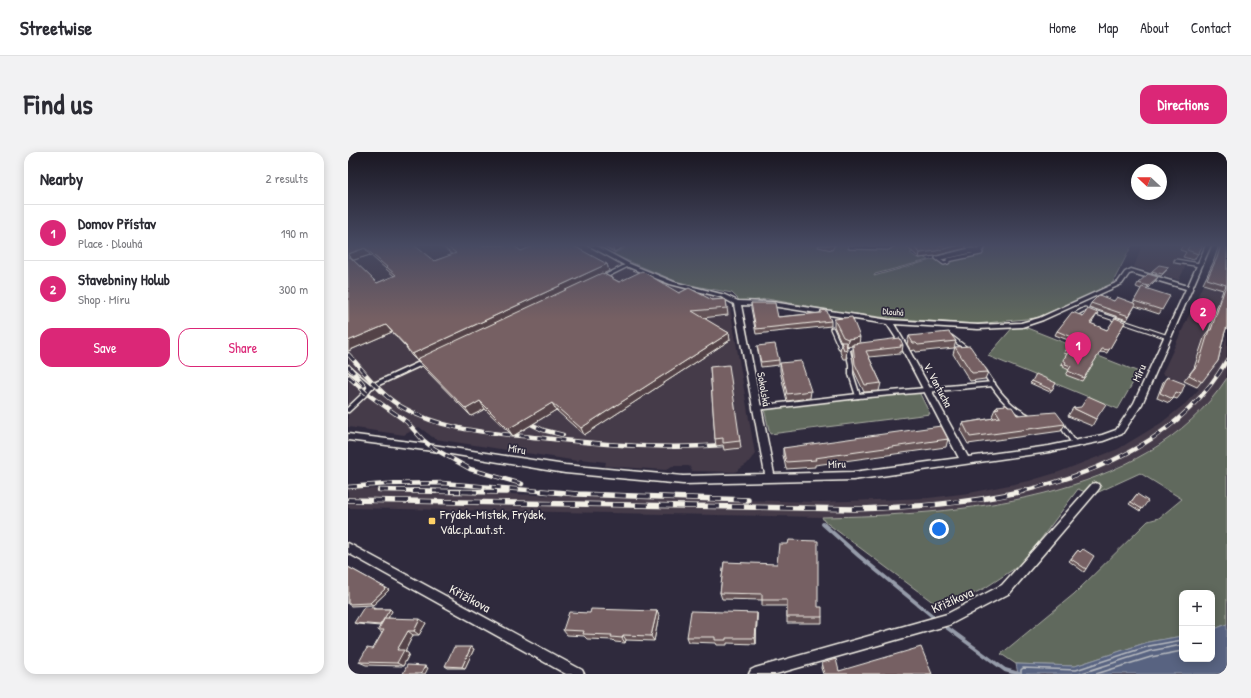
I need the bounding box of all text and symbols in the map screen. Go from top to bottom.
text: Streetwise [20,15,92,41]
text: Home [1049,18,1076,37]
text: Map [1098,18,1118,37]
text: About [1140,18,1169,37]
text: Contact [1191,18,1231,37]
text: Find us [24,85,93,123]
button: Directions [1140,85,1227,124]
north arrow [1131,164,1167,200]
text: Nearby [40,167,83,190]
text: 2 results [266,169,308,187]
text: Domov Přístav [78,213,156,234]
text: 1 [51,224,55,242]
text: 190 m [281,224,308,242]
text: Place · Dlouhá [78,234,142,252]
text: Stavebniny Holub [78,269,170,290]
text: 2 [50,280,56,298]
text: 300 m [279,280,308,298]
text: Shop · Míru [78,290,130,308]
pin: 2 [1190,298,1216,331]
street label: Dlouhá [882,305,905,319]
button: Save [40,328,170,367]
button: Share [178,328,308,367]
pin: 1 [1065,332,1091,365]
street label: V. Vantucha [921,361,956,410]
street label: Míru [1129,362,1149,384]
street label: Sokolská [754,371,774,408]
street label: Míru [507,441,527,457]
street label: Míru [828,457,847,471]
place label: Frýdek-Místek, Frýdek, Válc.pl.aut.st. [439,505,546,538]
marker: Frýdek-Místek, Frýdek, Válc.pl.aut.st. [427,516,437,526]
your location [929,519,949,539]
street label: Křižíkova [446,580,494,616]
street label: Křižíkova [928,583,976,617]
map controls [1179,590,1215,662]
button: + [1179,590,1215,626]
button: − [1179,626,1215,662]

